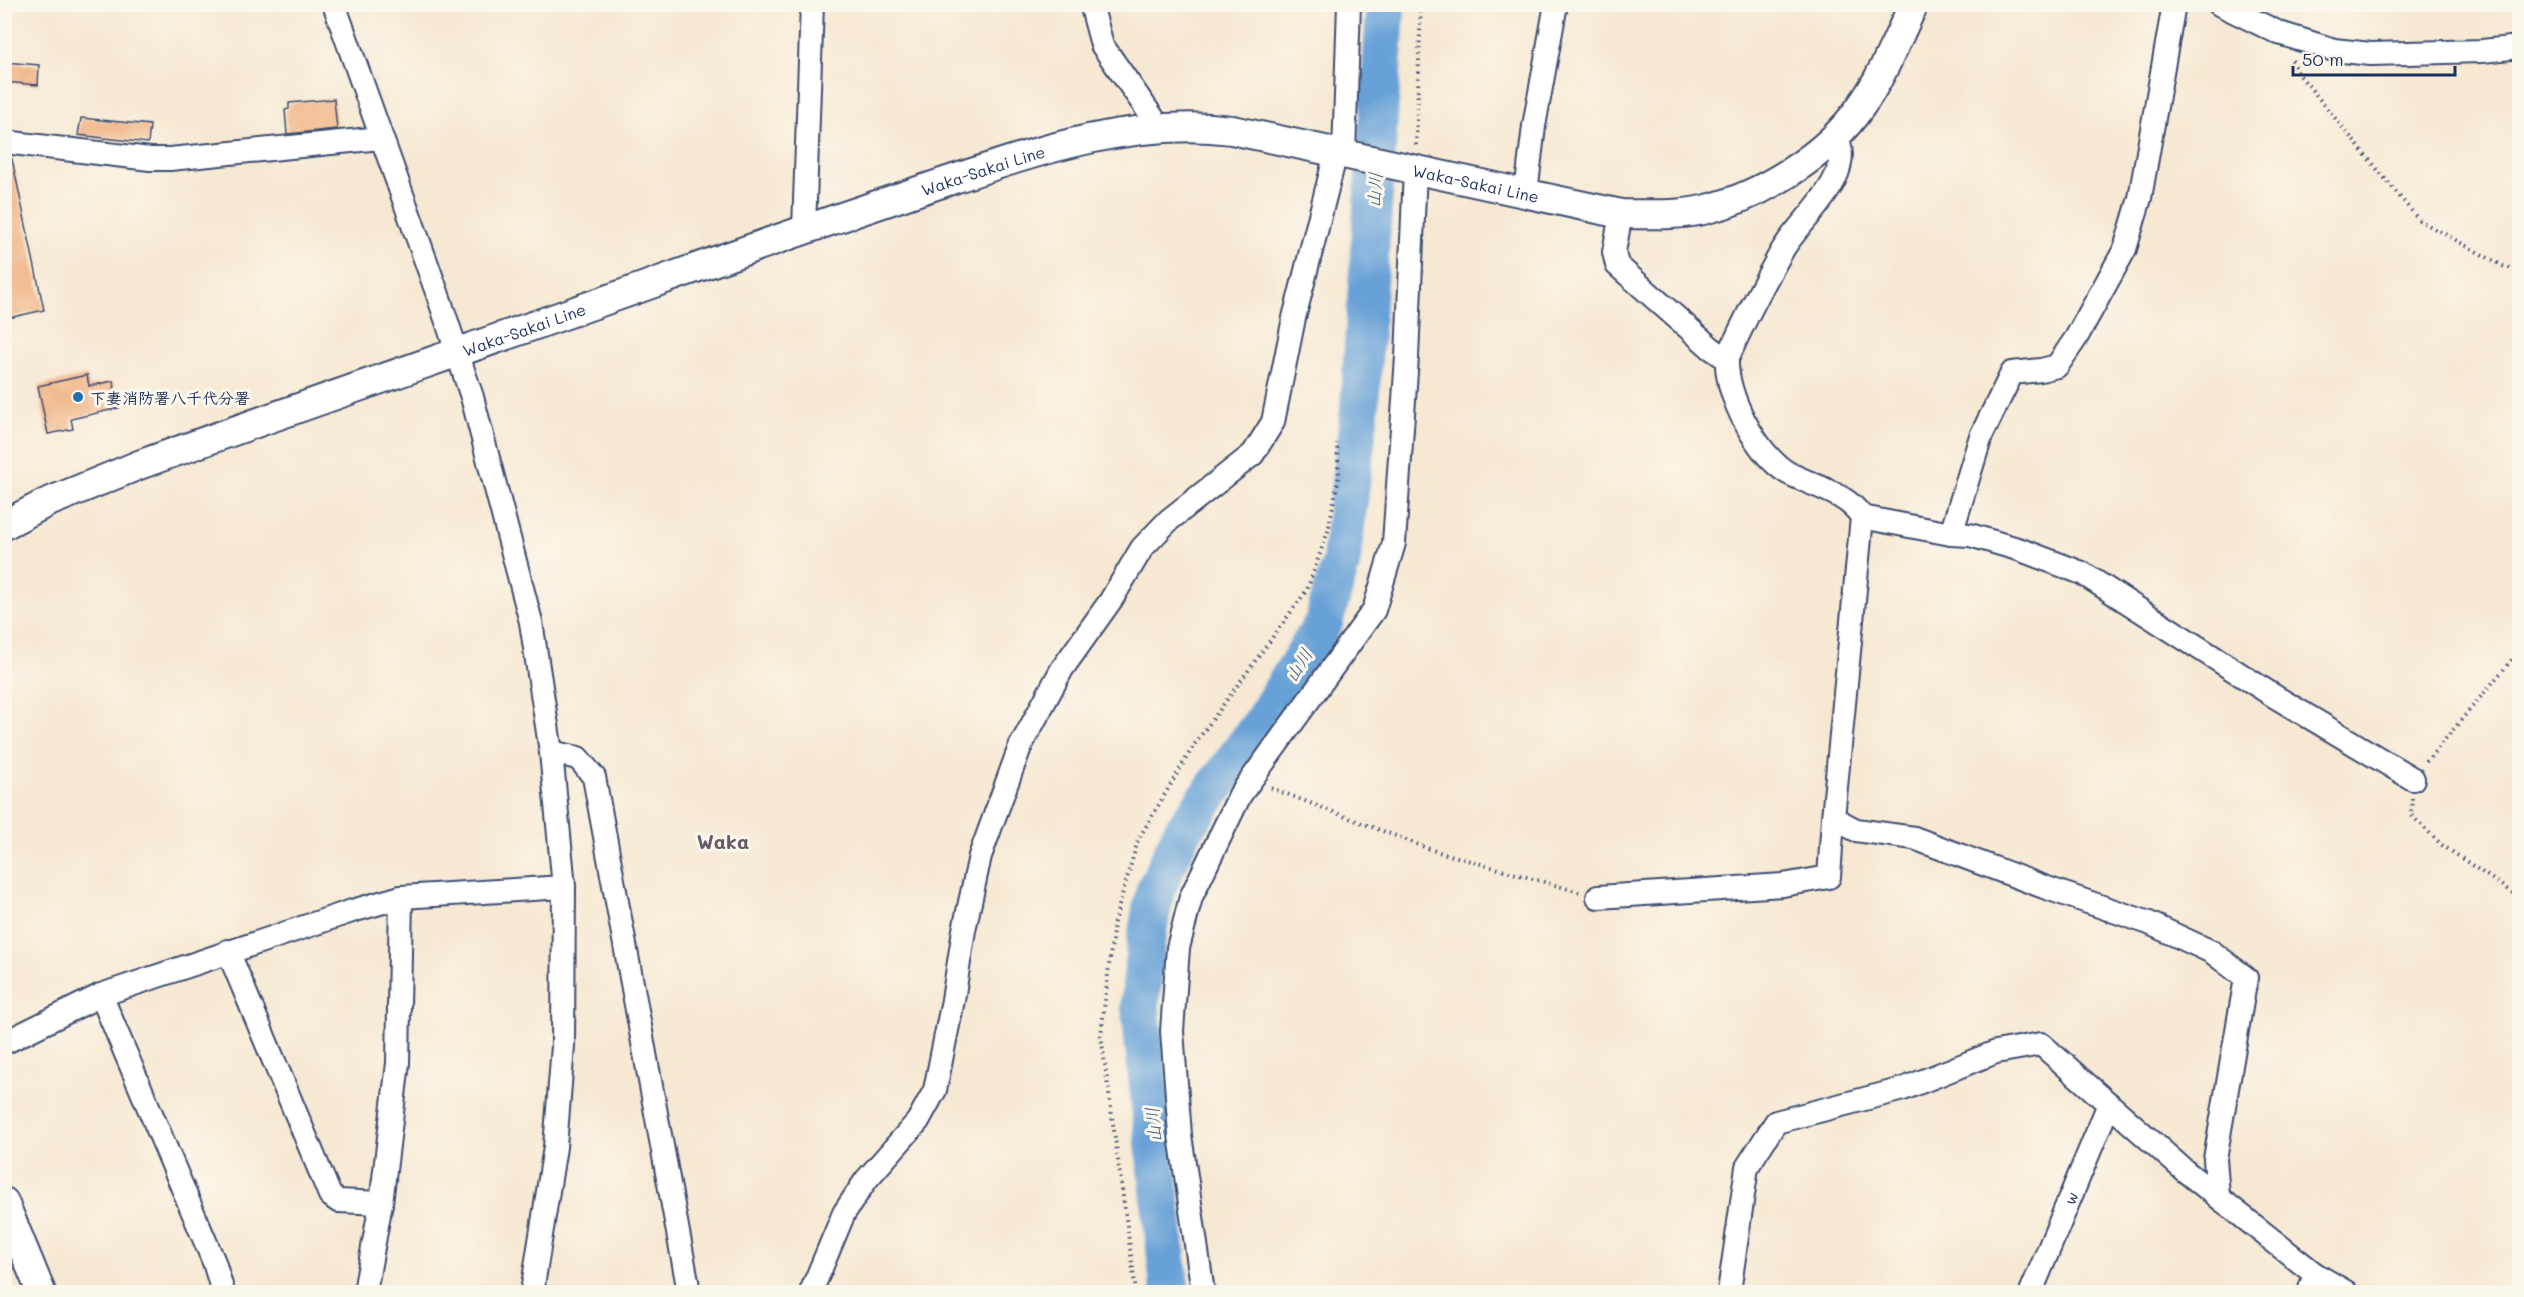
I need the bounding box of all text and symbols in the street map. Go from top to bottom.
scale bar [2293,39,2455,77]
text: 50 m [2302,47,2344,71]
street label: Waka-Sakai Line [918,140,1047,200]
street label: Waka-Sakai Line [1411,159,1541,207]
water label: 山川 [1361,171,1387,209]
street label: Waka-Sakai Line [460,298,588,360]
place label: 下妻消防署八千代分署 [90,387,250,408]
marker: 下妻消防署八千代分署 [71,390,85,404]
water label: 山川 [1278,643,1318,687]
district label: Waka [697,828,749,854]
water label: 山川 [1139,1106,1167,1144]
street label: w [2058,1188,2082,1208]

